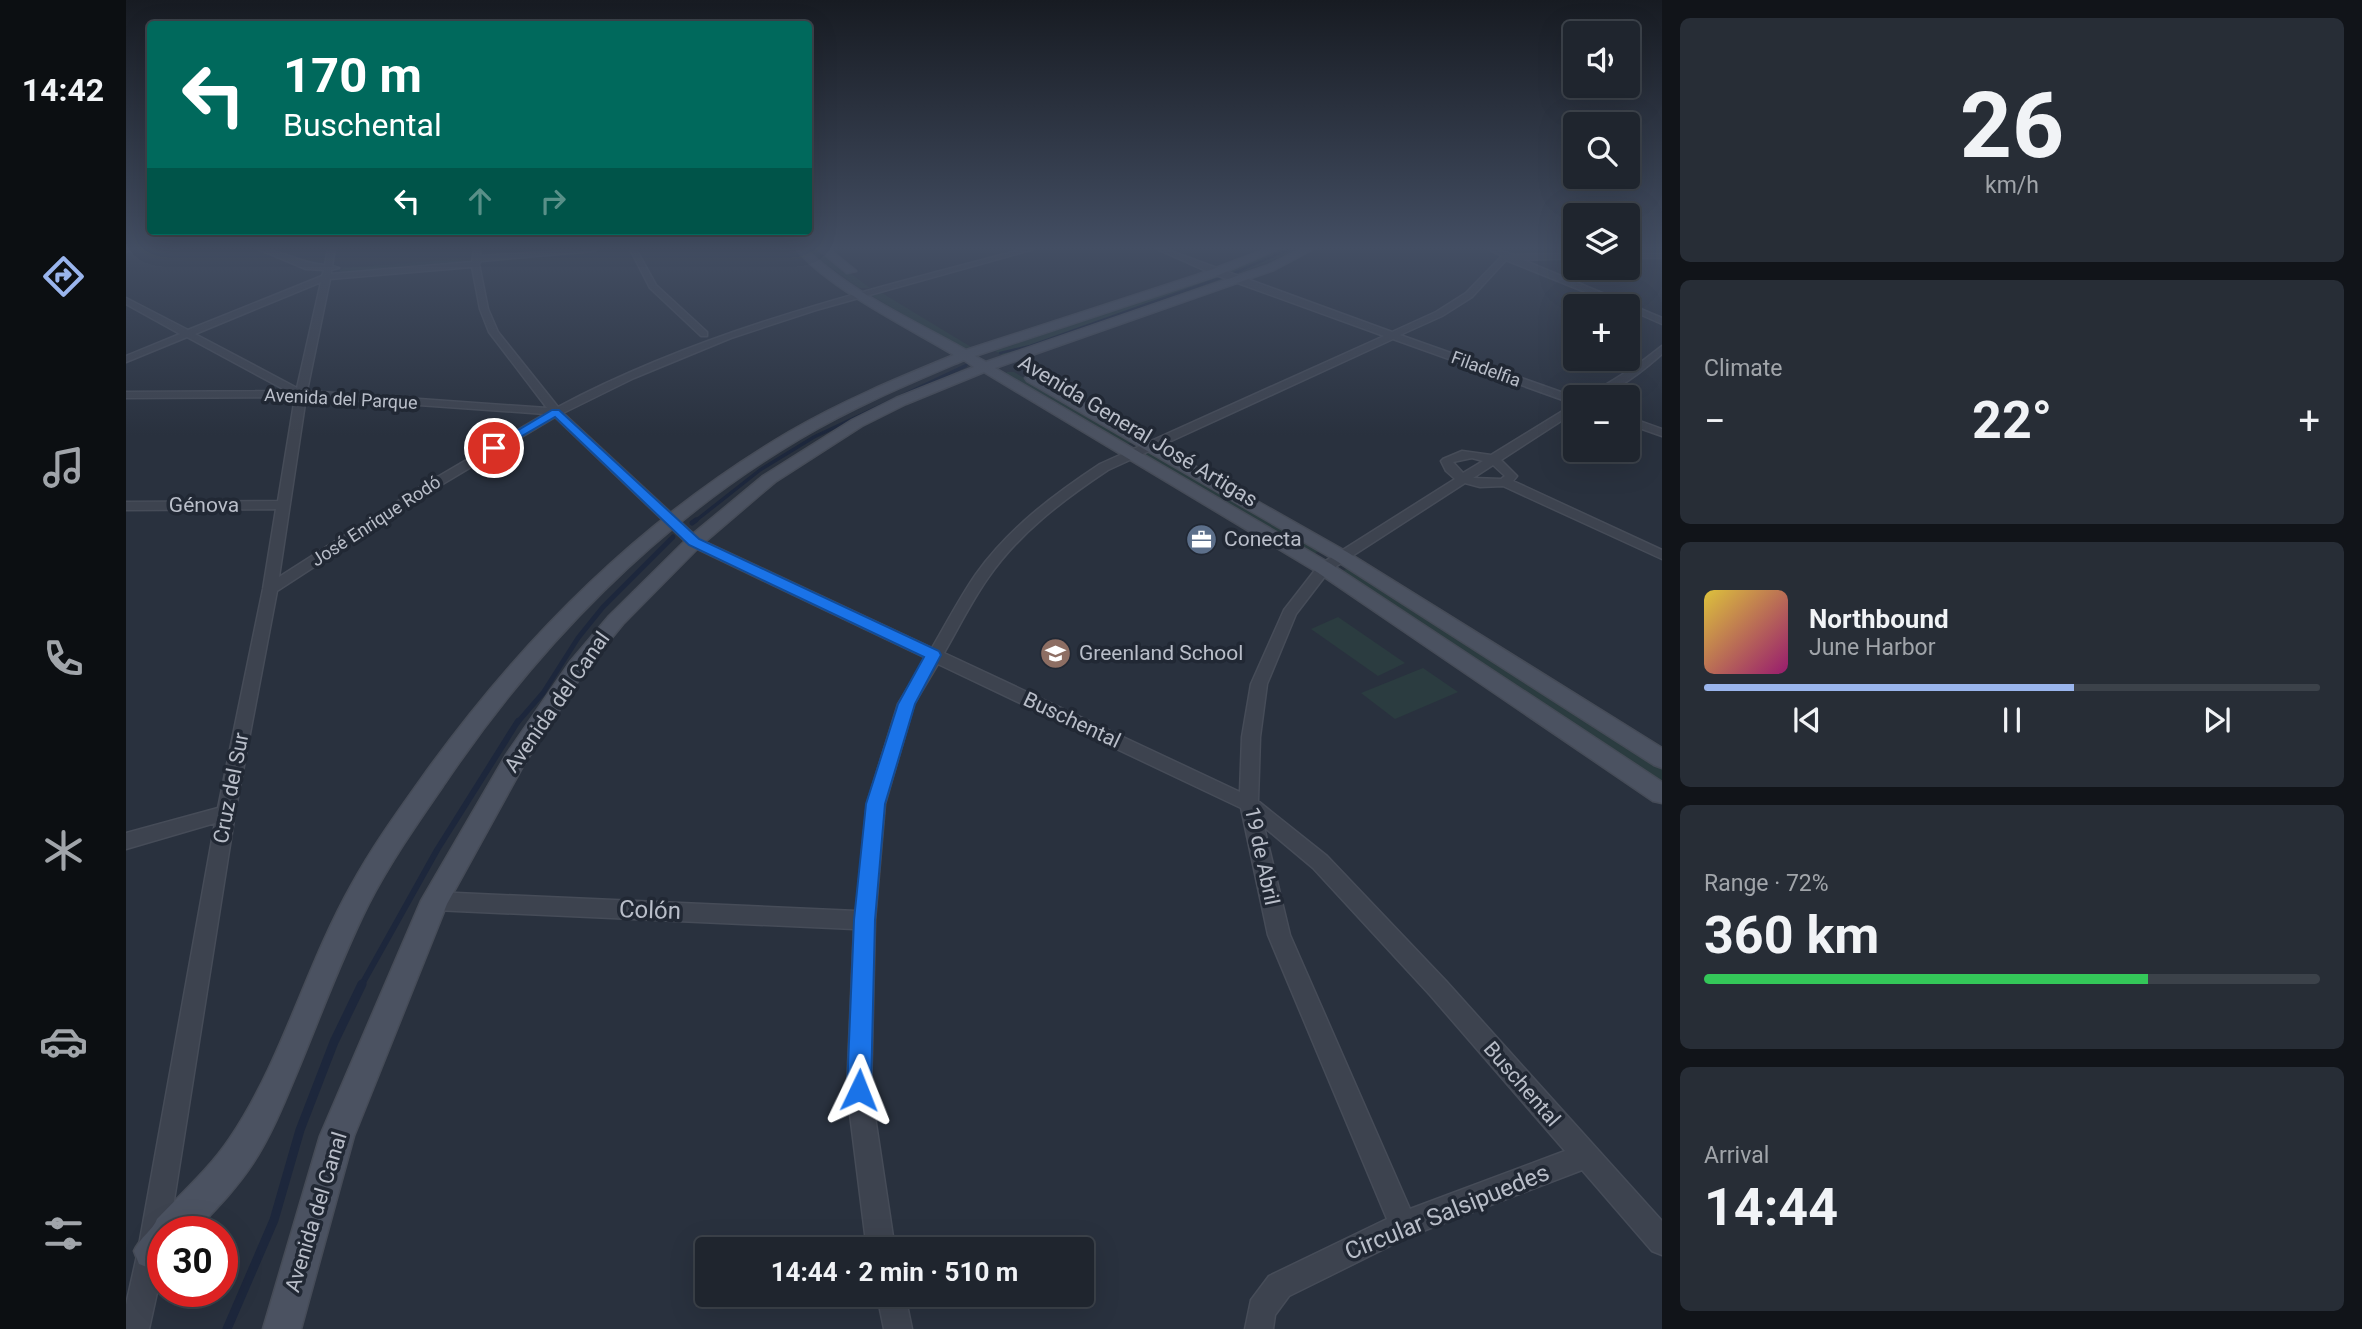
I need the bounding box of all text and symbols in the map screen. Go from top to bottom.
map controls [1563,21,1640,462]
button: sound [1563,21,1640,98]
text: 170 m [283,47,422,104]
icon: left [168,49,259,140]
text: 14:42 [22,71,104,109]
text: 26 [1960,73,2064,179]
text: Buschental [283,106,442,144]
button: search [1563,112,1640,189]
text: km/h [1985,172,2039,199]
icon: left [388,182,426,220]
icon: ahead [461,182,499,220]
icon: right [534,182,572,220]
button: layers [1563,203,1640,280]
icon: directions [39,252,88,301]
button: + [1563,294,1640,371]
street label: Filadelfia [1449,346,1524,391]
street label: Avenida General José Artigas [1014,350,1262,512]
text: Climate [1704,355,1783,382]
street label: Avenida del Parque [264,384,418,413]
button: − [1563,385,1640,462]
text: 22° [1972,390,2052,451]
text: − [1704,399,1726,443]
text: + [2298,399,2320,443]
pin [464,418,524,478]
icon: arrive [475,429,513,467]
icon: music [39,443,88,492]
street label: José Enrique Rodó [307,471,444,570]
street label: Génova [169,493,239,517]
office icon: Conecta [1184,522,1218,556]
place label: Conecta [1224,527,1302,551]
text: Northbound [1809,604,1949,634]
street label: Avenida del Canal [500,627,614,777]
icon: phone [39,634,88,683]
text: June Harbor [1809,634,1936,661]
school or university icon: Greenland School [1039,636,1073,670]
place label: Greenland School [1079,641,1243,665]
street label: Buschental [1020,687,1124,753]
icon: previous [1788,701,1826,739]
icon: pause [1993,701,2031,739]
icon: next [2198,701,2236,739]
street label: Cruz del Sur [208,731,254,845]
street label: 19 de Abril [1240,805,1284,907]
icon: climate [39,826,88,875]
text: Range · 72% [1704,870,1829,897]
street label: Colón [618,895,682,925]
text: 360 km [1704,905,1879,966]
icon: car [39,1017,88,1066]
street label: Buschental [1479,1037,1565,1131]
position arrow [822,1053,896,1127]
street label: Avenida del Canal [280,1129,352,1295]
text: Arrival [1704,1142,1769,1169]
street label: Circular Salsipuedes [1341,1158,1553,1266]
text: 14:44 [1704,1177,1838,1238]
icon: filters [39,1209,88,1258]
speed limit sign: 30 [147,1216,238,1307]
text: 14:44 · 2 min · 510 m [771,1257,1018,1287]

